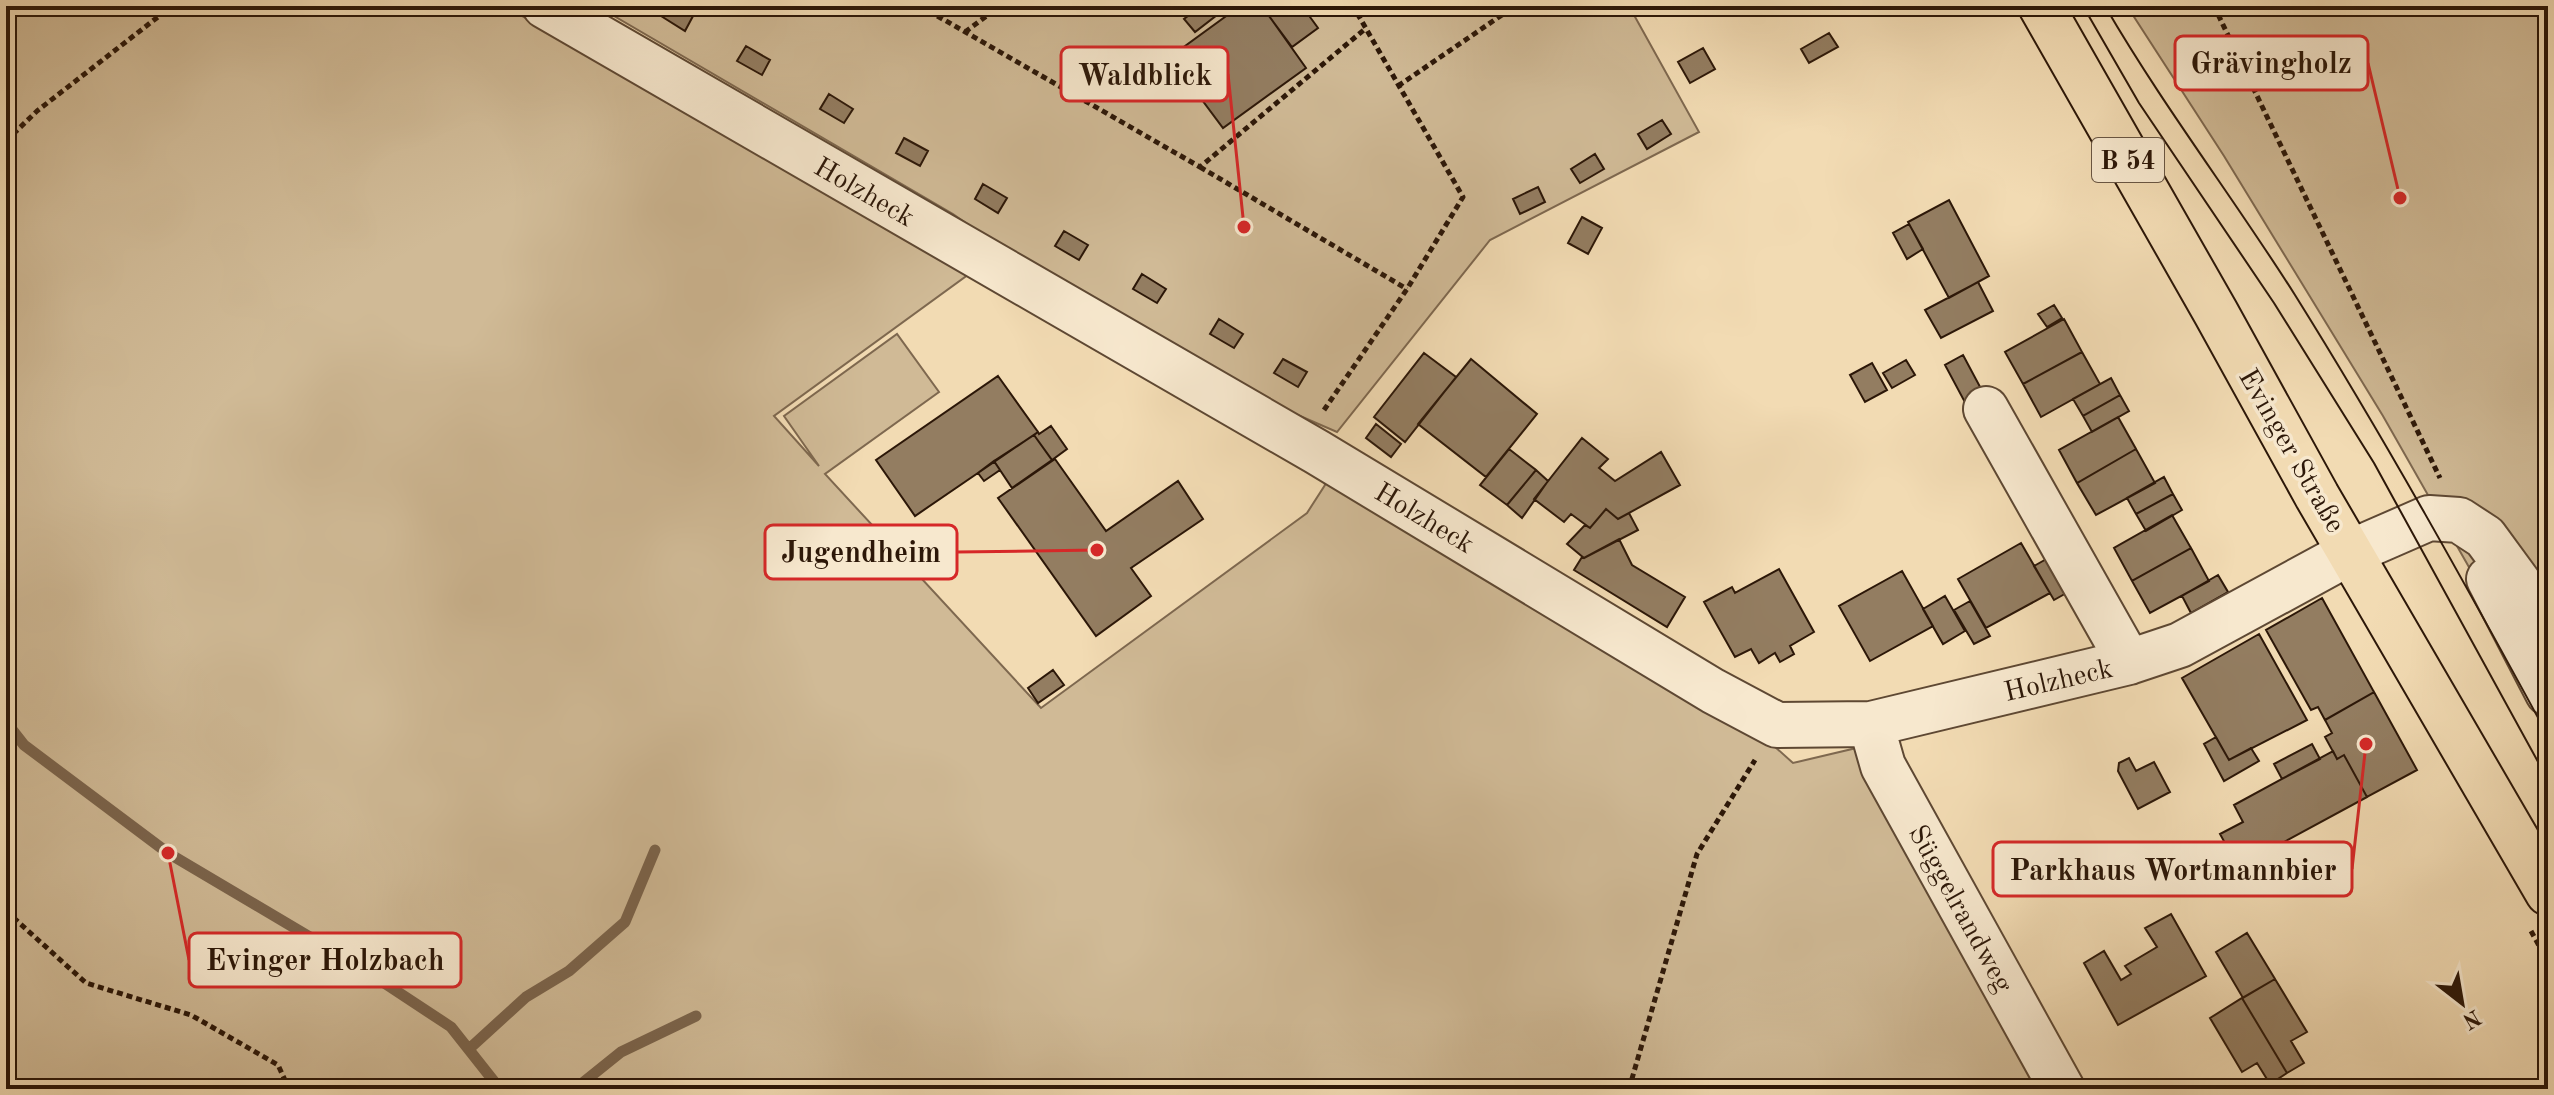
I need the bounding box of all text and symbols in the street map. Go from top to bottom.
callout: Grävingholz [2175,36,2368,90]
callout: Waldblick [1061,47,1228,101]
text: Grävingholz [2190,50,2352,80]
text: Waldblick [1078,62,1213,92]
road number: B 54 [2092,138,2164,182]
street label: Holzheck [809,154,918,233]
street label: Evinger Straße [2232,365,2349,538]
street label: Holzheck [1369,479,1478,560]
callout: Jugendheim [765,525,957,579]
text: Jugendheim [781,539,941,569]
street label: Holzheck [2002,656,2116,708]
street label: Süggelrandweg [1902,821,2017,998]
callout: Parkhaus Wortmannbier [1993,842,2352,896]
text: Parkhaus Wortmannbier [2009,857,2337,887]
callout: Evinger Holzbach [189,933,461,987]
text: Evinger Holzbach [205,947,445,977]
north arrow [2422,963,2502,1043]
text: N [2458,1005,2484,1032]

